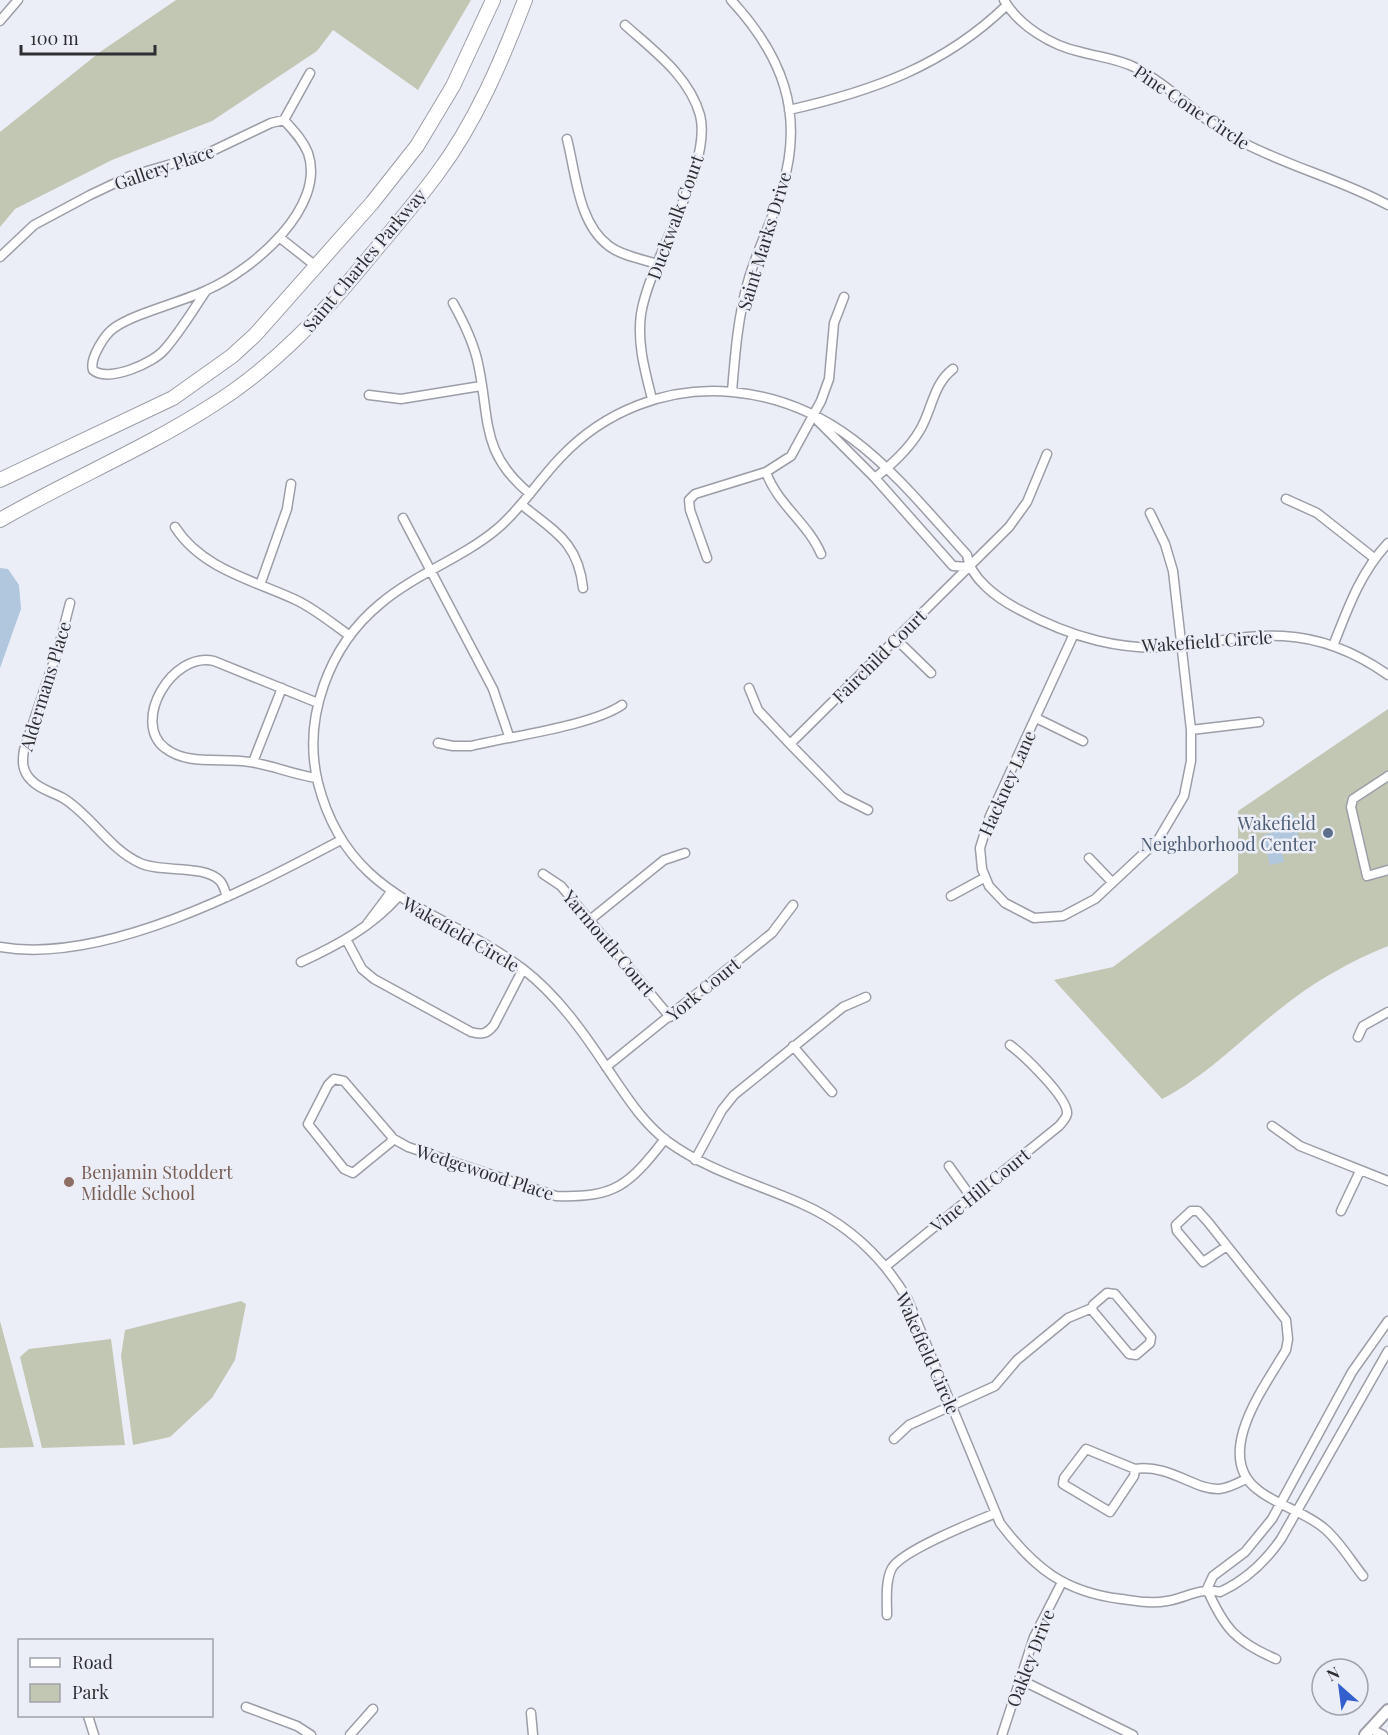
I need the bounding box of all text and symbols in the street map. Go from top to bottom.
scale bar [21,18,154,56]
text: 100 m [30,26,79,50]
street label: Pine Cone Circle [1129,59,1255,155]
street label: Gallery Place [111,139,217,195]
street label: Duckwalk Court [641,151,709,283]
street label: Saint Marks Drive [731,169,797,313]
street label: Saint Charles Parkway [297,183,431,337]
street label: Fairchild Court [827,603,932,708]
street label: Aldermans Place [14,618,76,755]
street label: Wakefield Circle [1140,624,1273,658]
street label: Hackney Lane [973,726,1041,840]
place label: Wakefield Neighborhood Center [1141,811,1317,856]
marker: Wakefield Neighborhood Center [1321,826,1335,840]
street label: Yarmouth Court [557,884,661,1001]
street label: Wakefield Circle [397,890,524,977]
street label: York Court [660,952,745,1027]
street label: Wedgewood Place [412,1138,557,1206]
street label: Vine Hill Court [925,1142,1035,1238]
place label: Benjamin Stoddert Middle School [81,1160,233,1205]
marker: Benjamin Stoddert Middle School [62,1175,76,1189]
street label: Wakefield Circle [890,1287,966,1418]
street label: Oakley Drive [1000,1606,1060,1710]
legend [18,1639,213,1717]
text: Road [72,1650,113,1674]
north arrow [1310,1657,1370,1717]
text: N [1323,1661,1343,1685]
text: Park [72,1680,109,1704]

